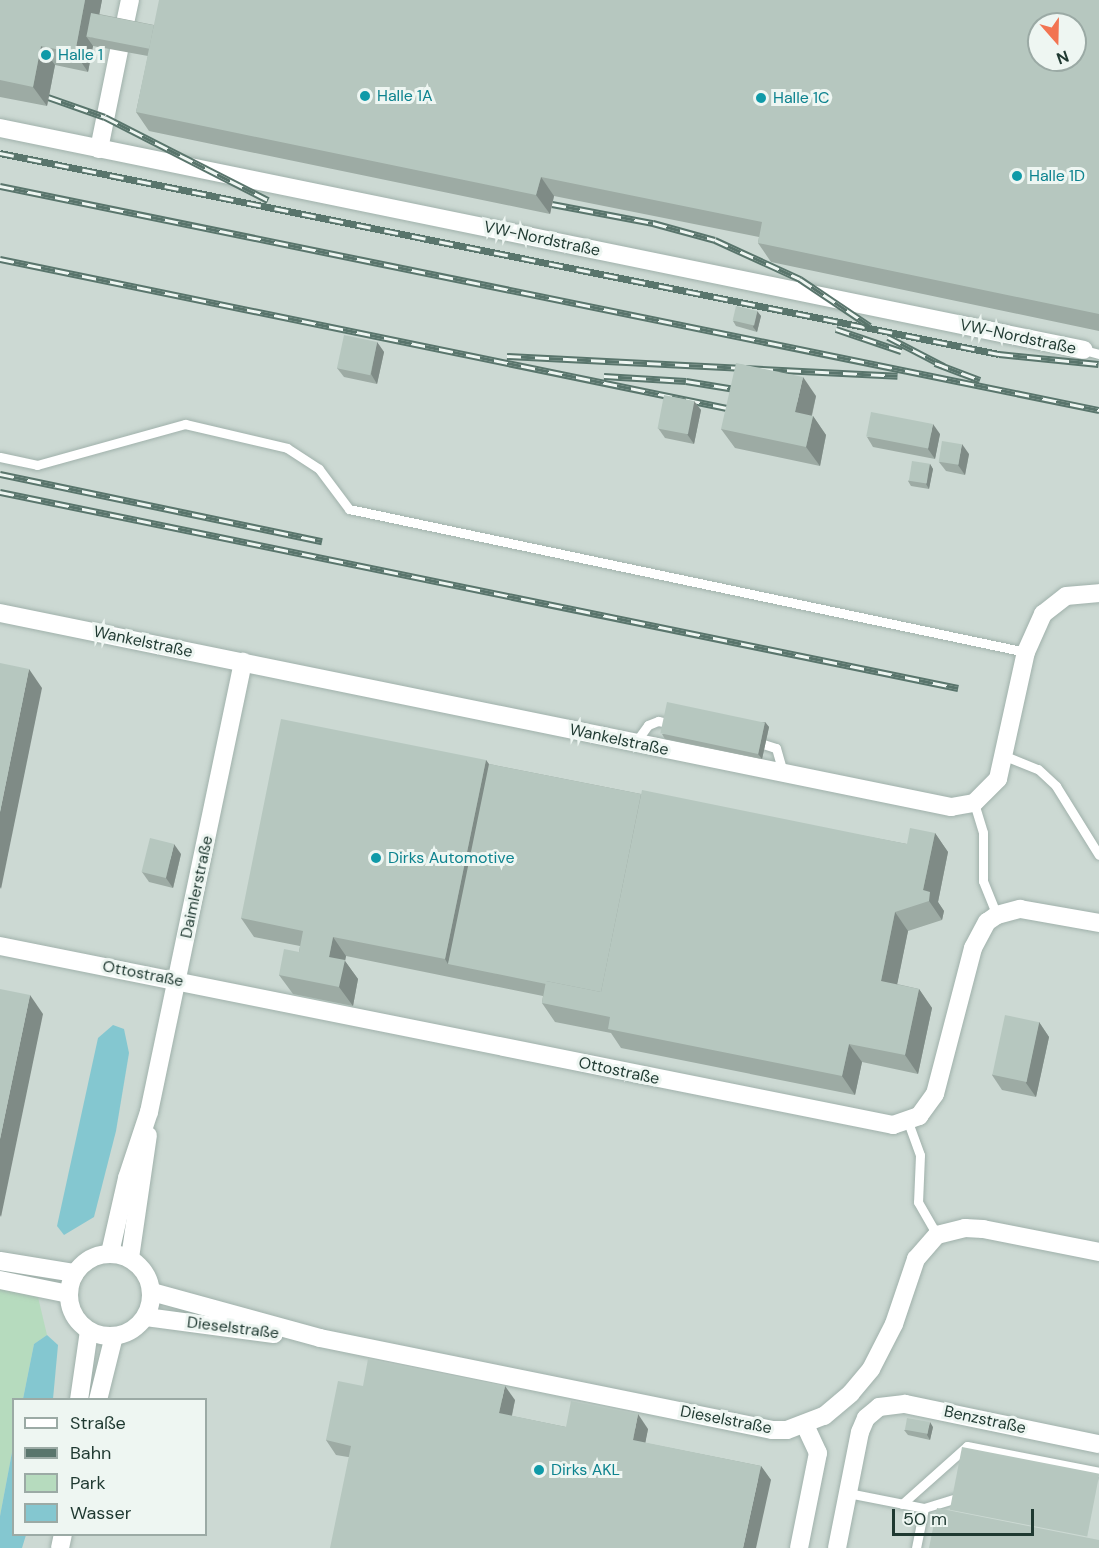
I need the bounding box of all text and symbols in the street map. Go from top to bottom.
north arrow [1027,12,1087,72]
place label: Halle 1 [58,45,103,65]
text: N [1054,46,1072,69]
marker: Halle 1 [39,48,53,62]
place label: Halle 1A [377,86,433,106]
place label: Halle 1C [773,88,830,108]
marker: Halle 1A [358,89,372,103]
marker: Halle 1C [754,91,768,105]
place label: Halle 1D [1029,166,1085,186]
marker: Halle 1D [1010,169,1024,183]
street label: VW-Nordstraße [482,217,602,261]
street label: VW-Nordstraße [958,315,1078,359]
street label: Wankelstraße [92,622,194,662]
street label: Wankelstraße [568,720,670,760]
street label: Daimlerstraße [177,834,217,940]
place label: Dirks Automotive [388,848,514,868]
marker: Dirks Automotive [369,851,383,865]
street label: Ottostraße [101,957,185,991]
street label: Ottostraße [577,1053,661,1089]
street label: Dieselstraße [186,1313,280,1343]
legend [12,1398,207,1536]
street label: Dieselstraße [679,1402,773,1438]
street label: Benzstraße [942,1402,1028,1438]
text: Straße [70,1411,126,1435]
text: Bahn [70,1441,111,1465]
place label: Dirks AKL [551,1460,620,1480]
marker: Dirks AKL [532,1463,546,1477]
text: Park [70,1471,106,1495]
scale bar [895,1497,1038,1535]
text: Wasser [70,1501,131,1525]
text: 50 m [903,1507,947,1531]

